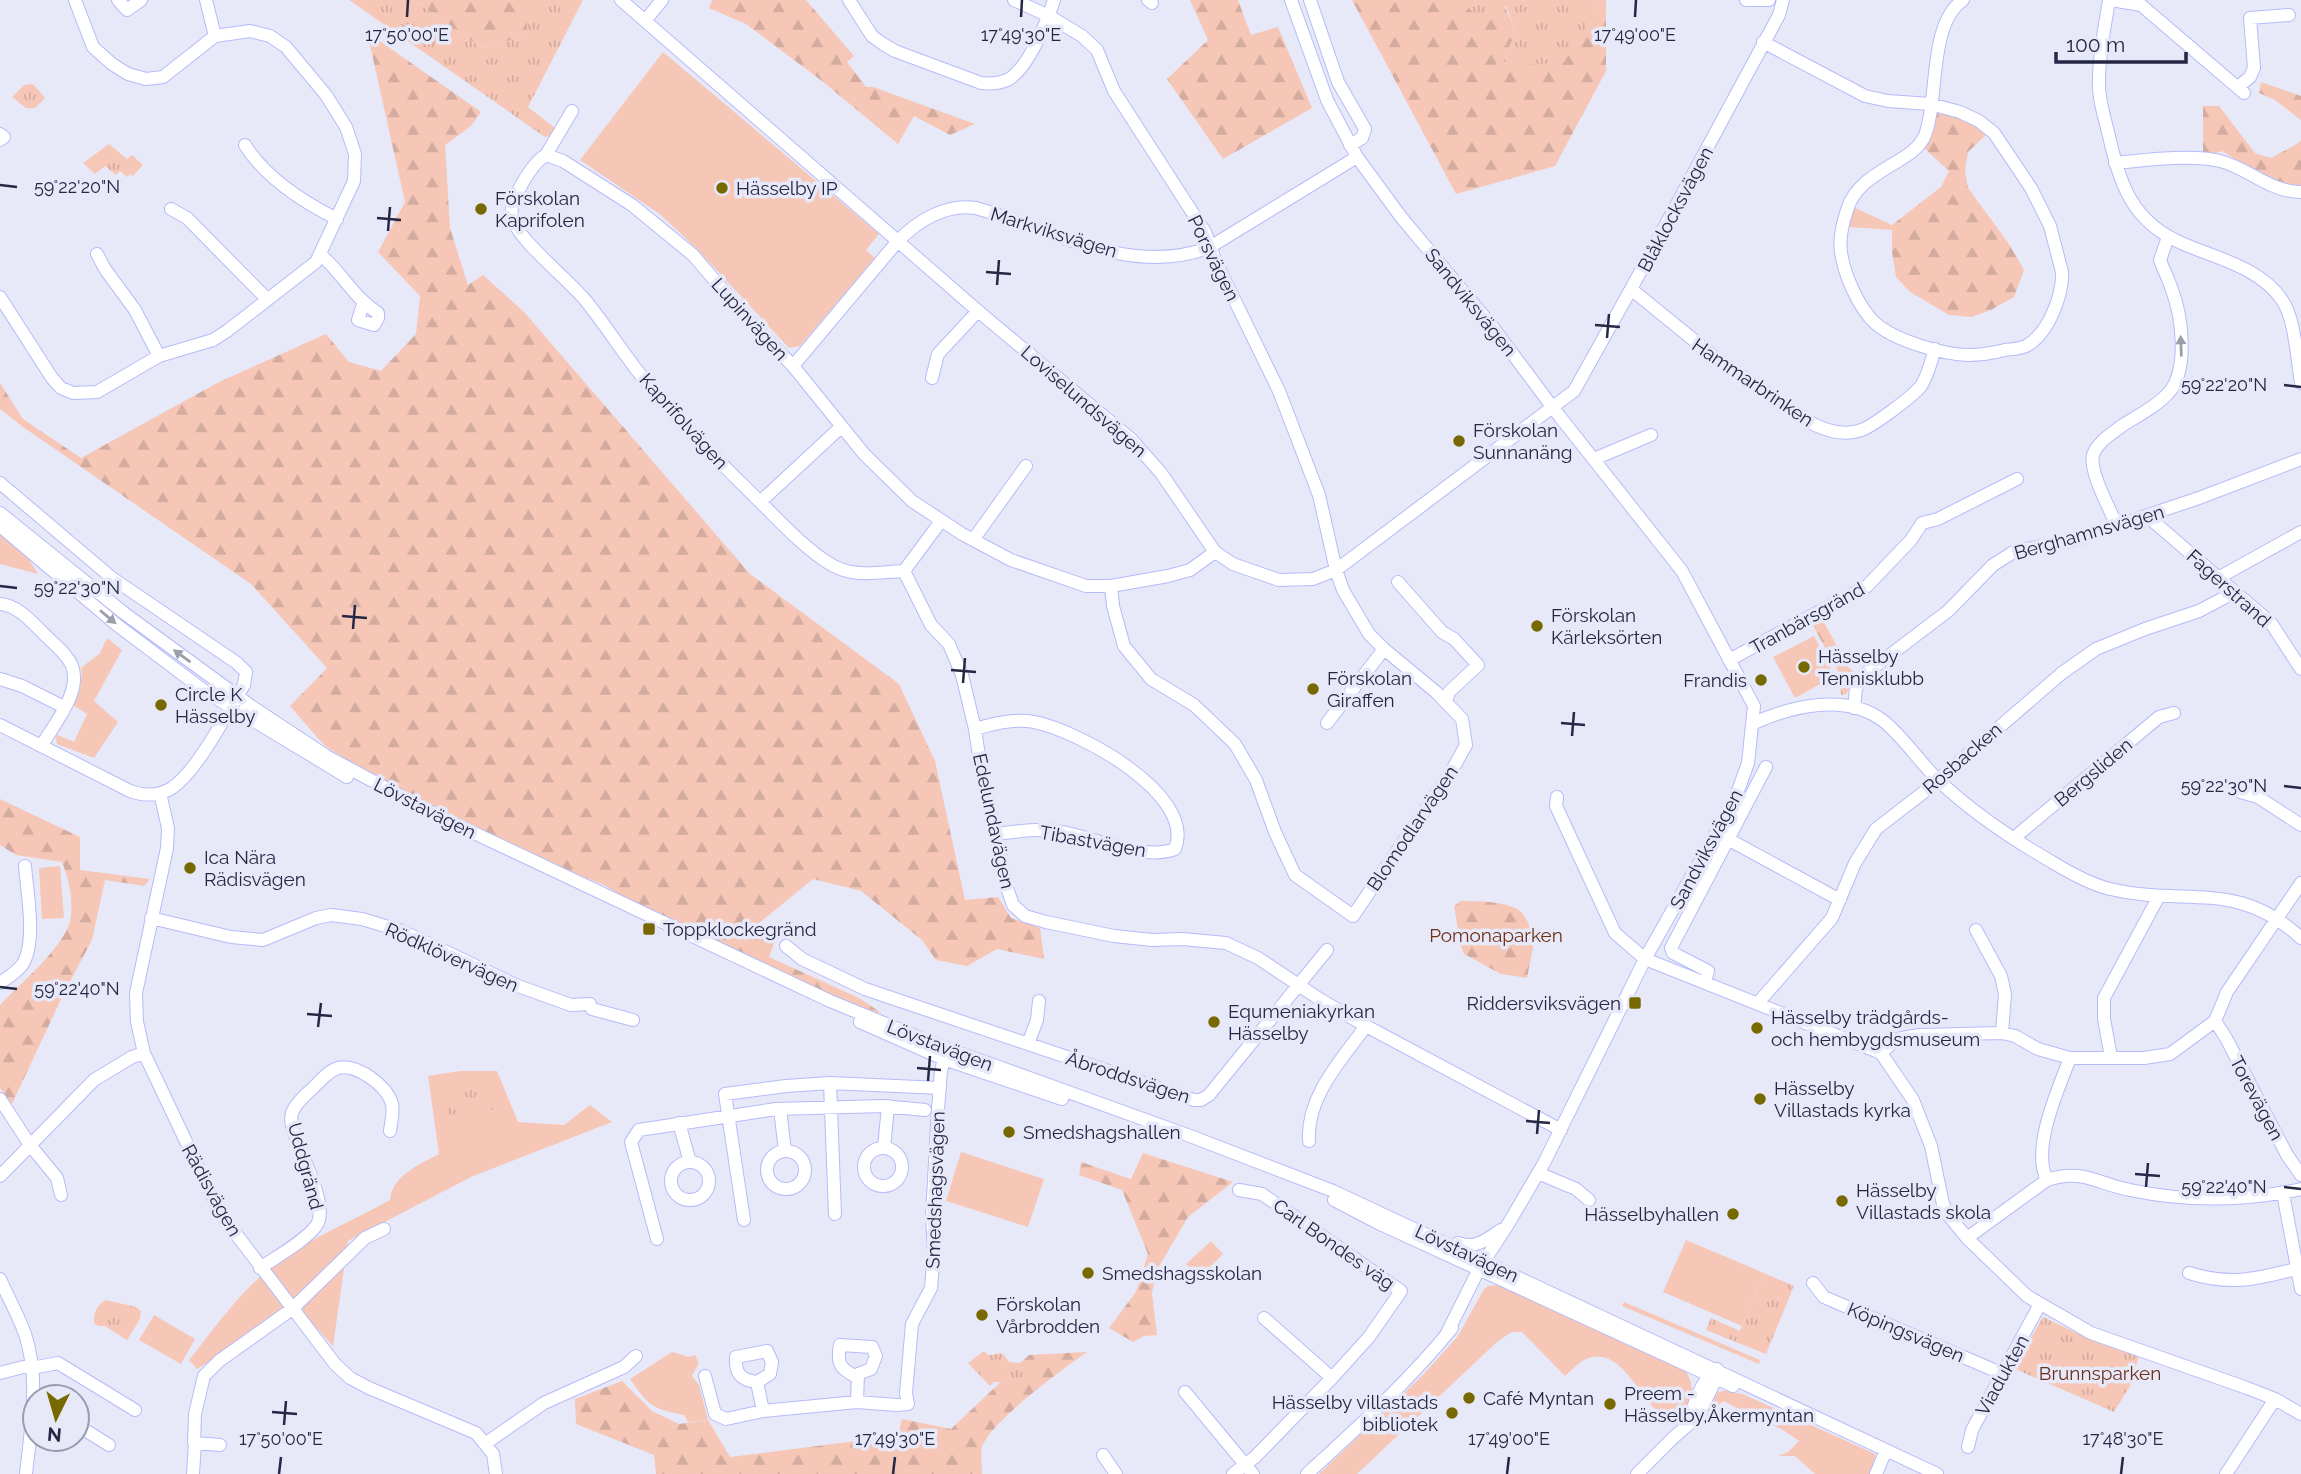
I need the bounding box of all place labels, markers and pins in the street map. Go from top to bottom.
place label: Hässelby IP [736,177,838,199]
marker: Hässelby IP [714,180,730,196]
place label: Förskolan Kaprifolen [495,187,585,231]
marker: Förskolan Kaprifolen [473,201,489,217]
place label: Förskolan Sunnanäng [1473,419,1573,463]
marker: Förskolan Sunnanäng [1451,433,1467,449]
place label: Förskolan Kärleksörten [1551,604,1662,648]
marker: Förskolan Kärleksörten [1529,618,1545,634]
place label: Hässelby Tennisklubb [1818,645,1924,689]
marker: Hässelby Tennisklubb [1796,659,1812,675]
place label: Förskolan Giraffen [1327,667,1412,711]
place label: Frandis [1683,669,1747,691]
marker: Frandis [1753,672,1769,688]
marker: Förskolan Giraffen [1305,681,1321,697]
place label: Circle K Hässelby [175,683,256,727]
marker: Circle K Hässelby [153,697,169,713]
place label: Ica Nära Rädisvägen [204,846,306,890]
marker: Ica Nära Rädisvägen [182,860,198,876]
place label: Toppklockegränd [663,918,817,940]
marker: Toppklockegränd [641,921,657,937]
place label: Riddersviksvägen [1467,992,1621,1014]
marker: Riddersviksvägen [1627,995,1643,1011]
place label: Equmeniakyrkan Hässelby [1228,1000,1375,1044]
place label: Hässelby trädgårds- och hembygdsmuseum [1771,1006,1980,1050]
marker: Equmeniakyrkan Hässelby [1206,1014,1222,1030]
marker: Hässelby trädgårds- och hembygdsmuseum [1749,1020,1765,1036]
place label: Hässelby Villastads kyrka [1774,1077,1911,1121]
marker: Hässelby Villastads kyrka [1752,1091,1768,1107]
place label: Smedshagshallen [1023,1121,1181,1143]
marker: Smedshagshallen [1001,1124,1017,1140]
place label: Hässelby Villastads skola [1856,1179,1991,1223]
marker: Hässelby Villastads skola [1834,1193,1850,1209]
place label: Hässelbyhallen [1584,1203,1719,1225]
marker: Hässelbyhallen [1725,1206,1741,1222]
place label: Smedshagsskolan [1102,1262,1262,1284]
marker: Smedshagsskolan [1080,1265,1096,1281]
place label: Förskolan Vårbrodden [996,1293,1100,1337]
marker: Förskolan Vårbrodden [974,1307,990,1323]
place label: Preem - Hässelby,Åkermyntan [1624,1382,1814,1426]
place label: Café Myntan [1483,1387,1594,1409]
marker: Café Myntan [1461,1390,1477,1406]
place label: Hässelby villastads bibliotek [1272,1391,1438,1435]
marker: Preem - Hässelby,Åkermyntan [1602,1396,1618,1412]
marker: Hässelby villastads bibliotek [1444,1405,1460,1421]

